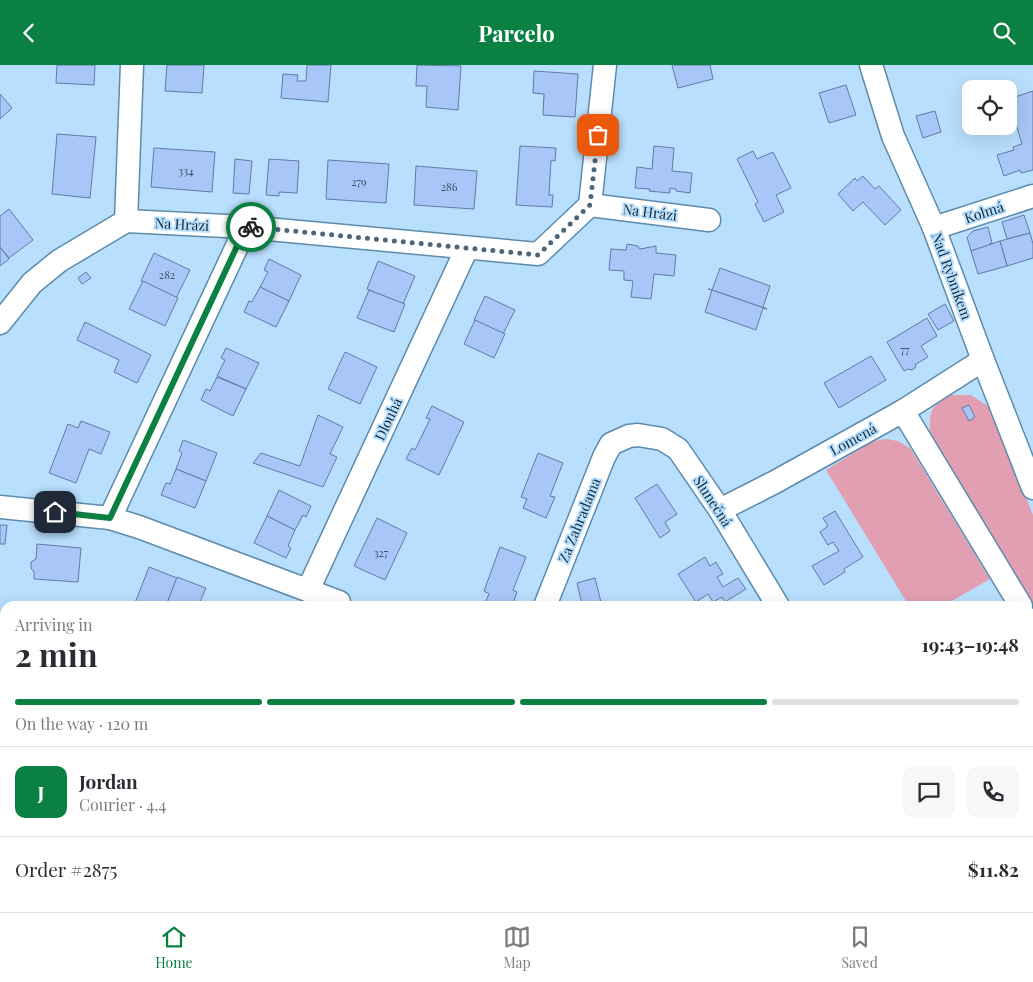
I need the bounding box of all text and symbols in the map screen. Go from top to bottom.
text: Parcelo [478,18,555,48]
icon: back [15,19,43,47]
icon: search [990,19,1018,47]
map controls [962,80,1017,135]
button: locate [962,80,1017,135]
pin [577,114,619,156]
icon: bag [584,121,612,149]
house number: 334 [178,163,194,178]
house number: 279 [351,174,367,189]
house number: 286 [441,179,458,194]
street label: Kolmá [962,197,1006,227]
street label: Na Hrázi [622,199,678,225]
courier [226,202,276,252]
street label: Na Hrázi [154,213,210,235]
icon: bike [237,213,265,241]
street label: Nad Rybníkem [927,230,977,323]
house number: 282 [159,267,175,282]
house number: 77 [901,342,910,357]
street label: Dlouhá [370,395,406,443]
street label: Lomená [826,418,880,460]
street label: Slunečná [689,472,737,530]
street label: Za Zahradama [553,475,605,565]
pin [34,491,76,533]
icon: home [41,498,69,526]
house number: 327 [374,545,389,560]
text: Arriving in [15,614,93,635]
text: 19:43–19:48 [921,631,1019,657]
text: 2 min [15,632,98,675]
text: On the way · 120 m [15,713,148,734]
button: chat [903,766,955,818]
button: phone [967,766,1019,818]
text: Jordan [79,768,138,794]
text: J [38,779,44,805]
text: Courier · 4.4 [79,794,166,815]
text: Order #2875 [15,856,117,882]
text: $11.82 [968,856,1019,882]
tab: Home [155,923,193,972]
tab: Map [503,923,531,972]
tab: Saved [841,923,878,972]

